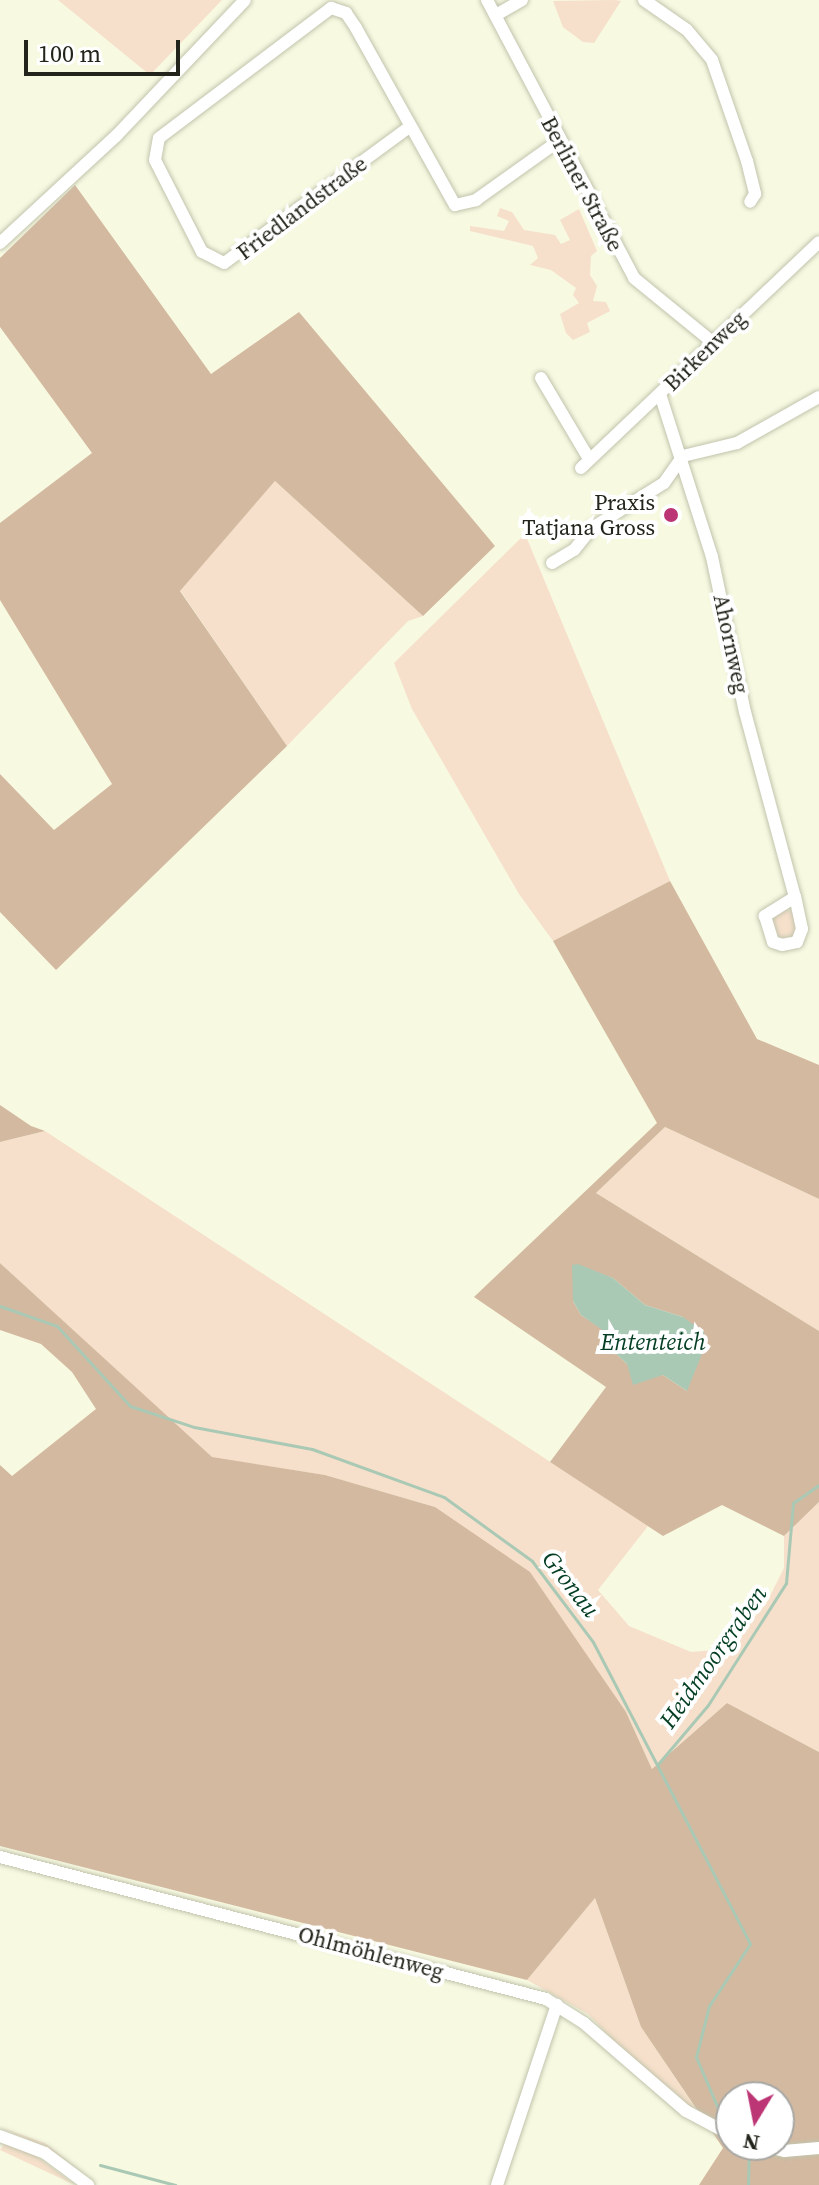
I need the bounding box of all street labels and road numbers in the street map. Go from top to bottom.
street label: Berliner Straße [535,112,629,256]
street label: Friedlandstraße [232,150,372,266]
street label: Birkenweg [658,305,752,397]
street label: Ahornweg [708,592,754,696]
street label: Ohlmöhlenweg [295,1921,447,1985]

